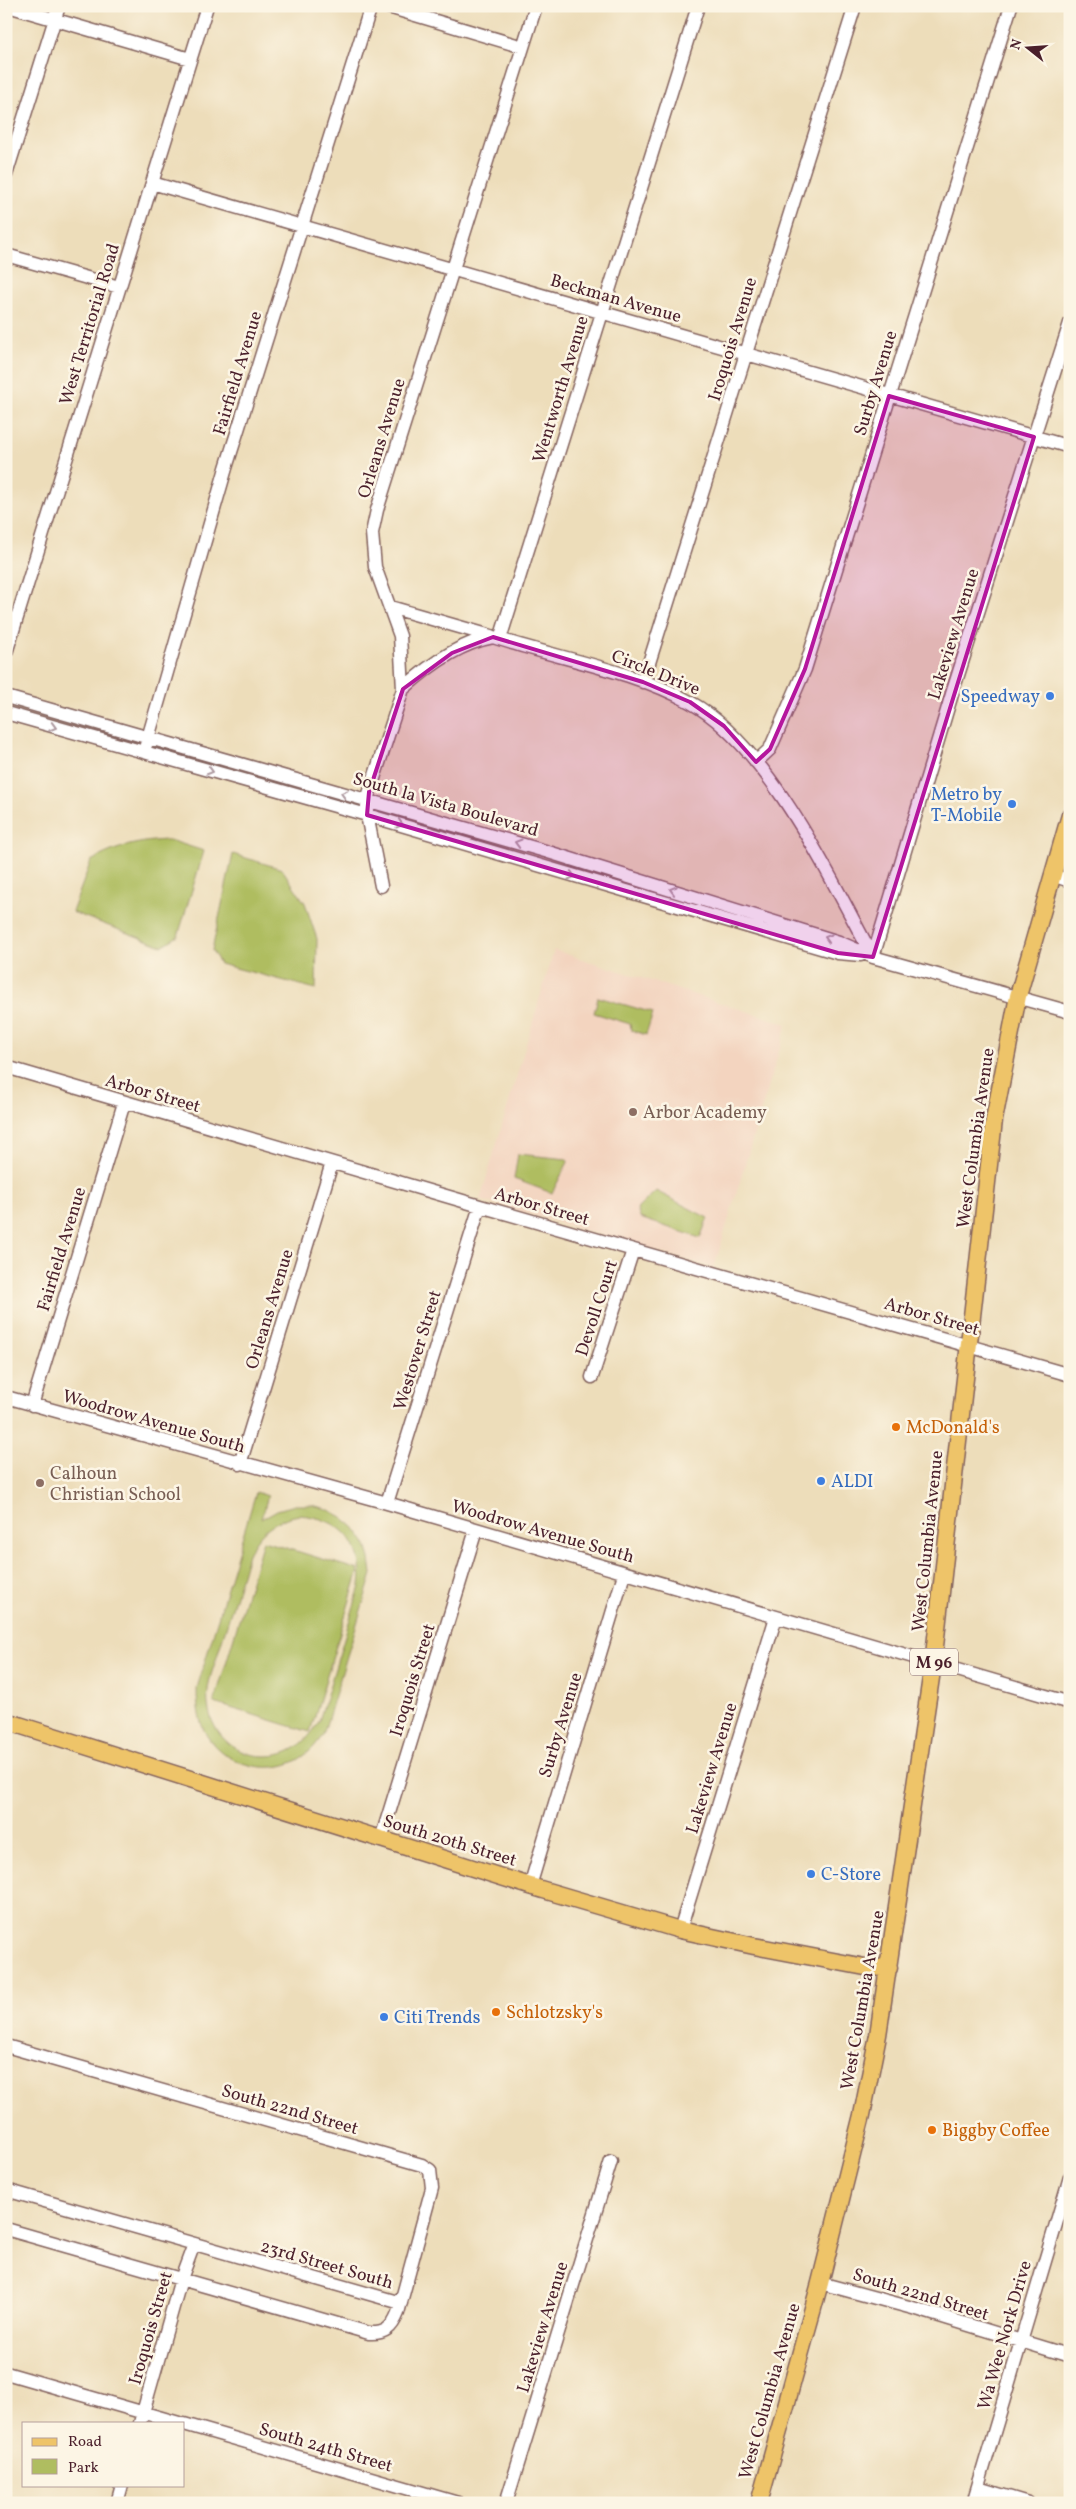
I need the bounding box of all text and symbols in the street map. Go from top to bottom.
north arrow [1004,22,1054,72]
text: N [1006,37,1028,52]
street label: West Territorial Road [54,241,127,408]
street label: Beckman Avenue [547,269,684,330]
street label: Iroquois Avenue [703,274,764,405]
street label: Fairfield Avenue [208,308,269,439]
street label: Wentworth Avenue [527,313,596,466]
street label: Surby Avenue [849,328,904,439]
street label: Orleans Avenue [352,375,413,502]
street label: Lakeview Avenue [923,566,986,703]
street label: Circle Drive [607,644,704,703]
place label: Speedway [960,685,1040,710]
marker: Speedway [1044,690,1056,702]
one-way arrow [49,721,57,731]
one-way arrow [205,765,213,775]
street label: South la Vista Boulevard [350,767,541,844]
place label: Metro by T-Mobile [931,783,1002,829]
one-way arrow [341,789,349,799]
marker: Metro by T-Mobile [1006,798,1018,810]
one-way arrow [395,819,403,829]
one-way arrow [514,838,522,848]
one-way arrow [567,870,576,880]
one-way arrow [669,886,678,896]
one-way arrow [825,934,833,944]
street label: West Columbia Avenue [951,1046,1002,1230]
street label: Arbor Street [102,1069,203,1120]
place label: Arbor Academy [643,1101,767,1126]
marker: Arbor Academy [627,1106,639,1118]
street label: Arbor Street [491,1182,592,1233]
street label: Fairfield Avenue [32,1184,93,1315]
street label: Orleans Avenue [240,1246,301,1373]
street label: Devoll Court [570,1257,625,1360]
street label: Westover Street [388,1287,449,1414]
street label: Arbor Street [881,1292,982,1343]
street label: Woodrow Avenue South [59,1384,248,1461]
place label: McDonald's [906,1416,1000,1441]
marker: McDonald's [890,1421,902,1433]
street label: West Columbia Avenue [907,1449,950,1633]
place label: Calhoun Christian School [50,1462,181,1508]
place label: ALDI [831,1470,873,1495]
marker: ALDI [815,1475,827,1487]
marker: Calhoun Christian School [34,1477,46,1489]
street label: Woodrow Avenue South [448,1494,637,1571]
street label: Iroquois Street [384,1621,442,1740]
road number: M 96 [910,1648,958,1675]
street label: Surby Avenue [534,1670,589,1781]
street label: Lakeview Avenue [681,1700,744,1837]
street label: South 20th Street [380,1809,519,1874]
place label: C-Store [821,1863,881,1888]
marker: C-Store [805,1868,817,1880]
street label: West Columbia Avenue [835,1908,892,2092]
place label: Schlotzsky's [506,2001,603,2026]
place label: Citi Trends [394,2006,480,2031]
marker: Schlotzsky's [490,2006,502,2018]
marker: Citi Trends [378,2011,390,2023]
street label: South 22nd Street [218,2079,361,2142]
place label: Biggby Coffee [942,2119,1050,2144]
marker: Biggby Coffee [926,2124,938,2136]
street label: 23rd Street South [257,2235,396,2296]
street label: Wa Wee Nork Drive [972,2258,1039,2413]
street label: Lakeview Avenue [512,2259,575,2396]
street label: South 22nd Street [849,2263,992,2328]
street label: Iroquois Street [123,2269,180,2388]
street label: West Columbia Avenue [733,2300,808,2482]
street label: South 24th Street [256,2417,395,2479]
legend [22,2422,185,2486]
text: Road [68,2432,102,2453]
text: Park [68,2458,99,2479]

